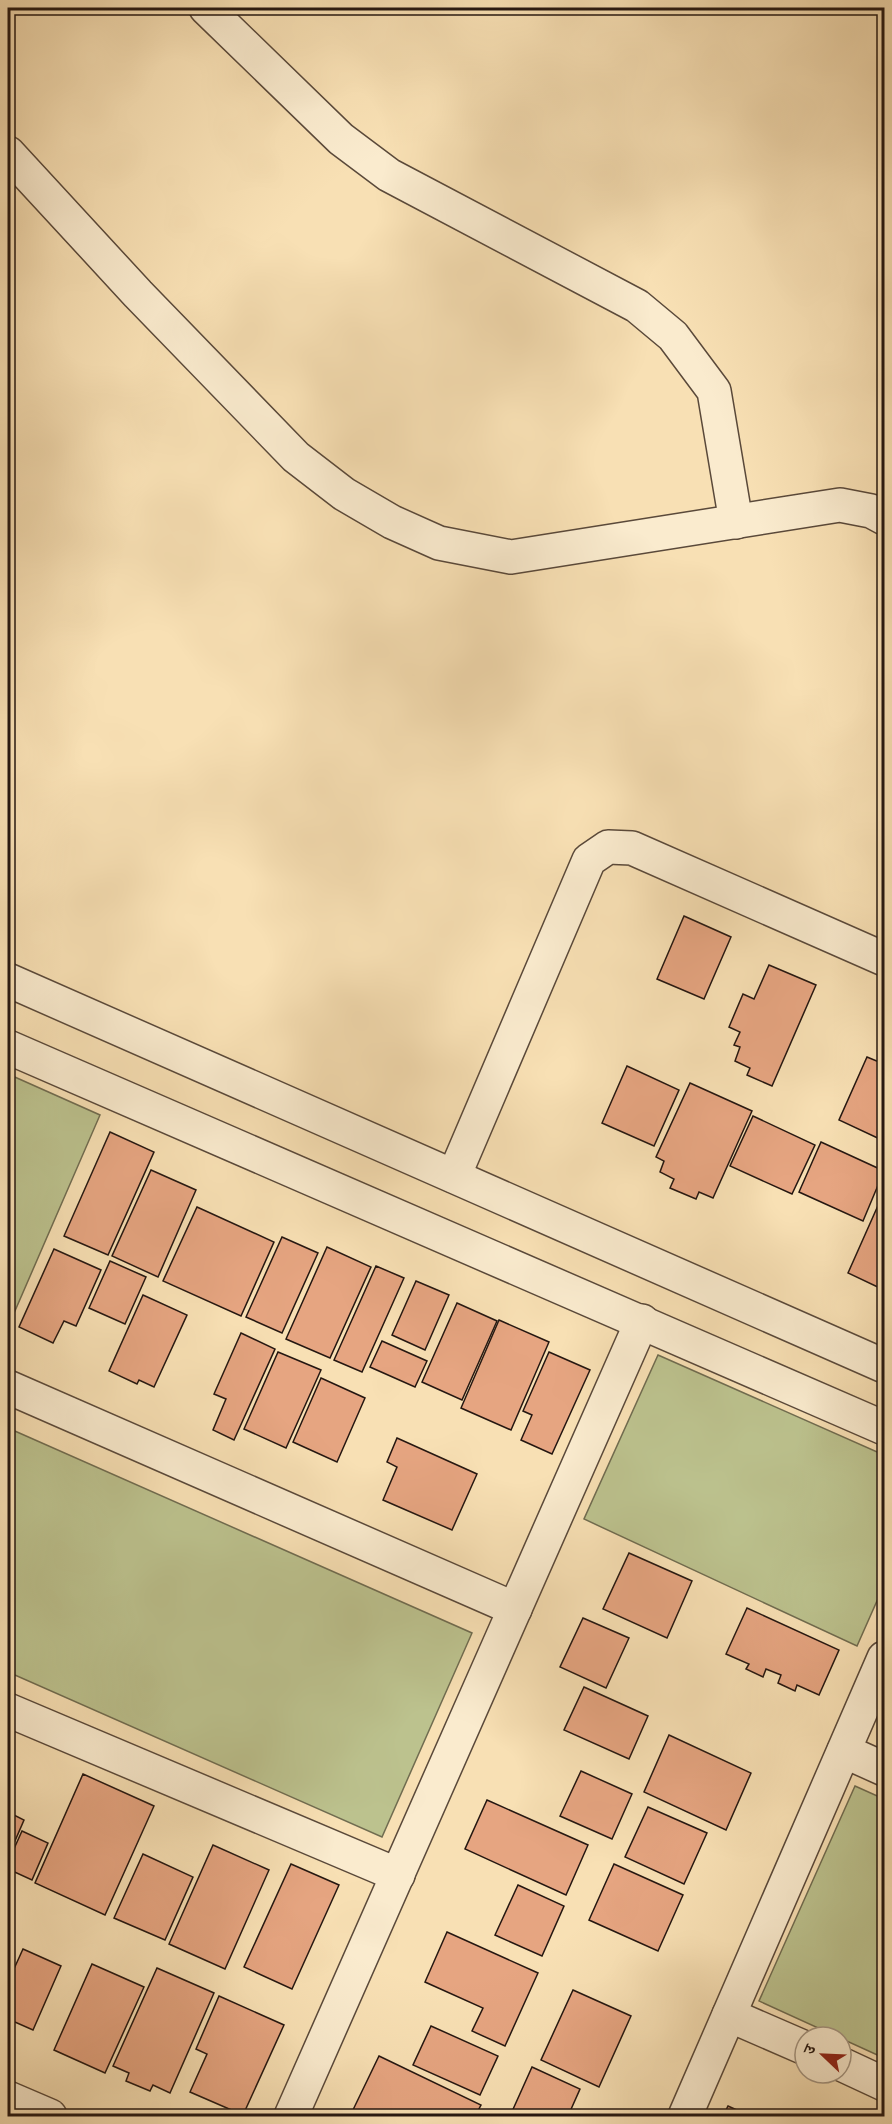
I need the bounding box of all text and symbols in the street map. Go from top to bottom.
north arrow [793,2025,853,2085]
text: उ [796,2039,823,2059]

